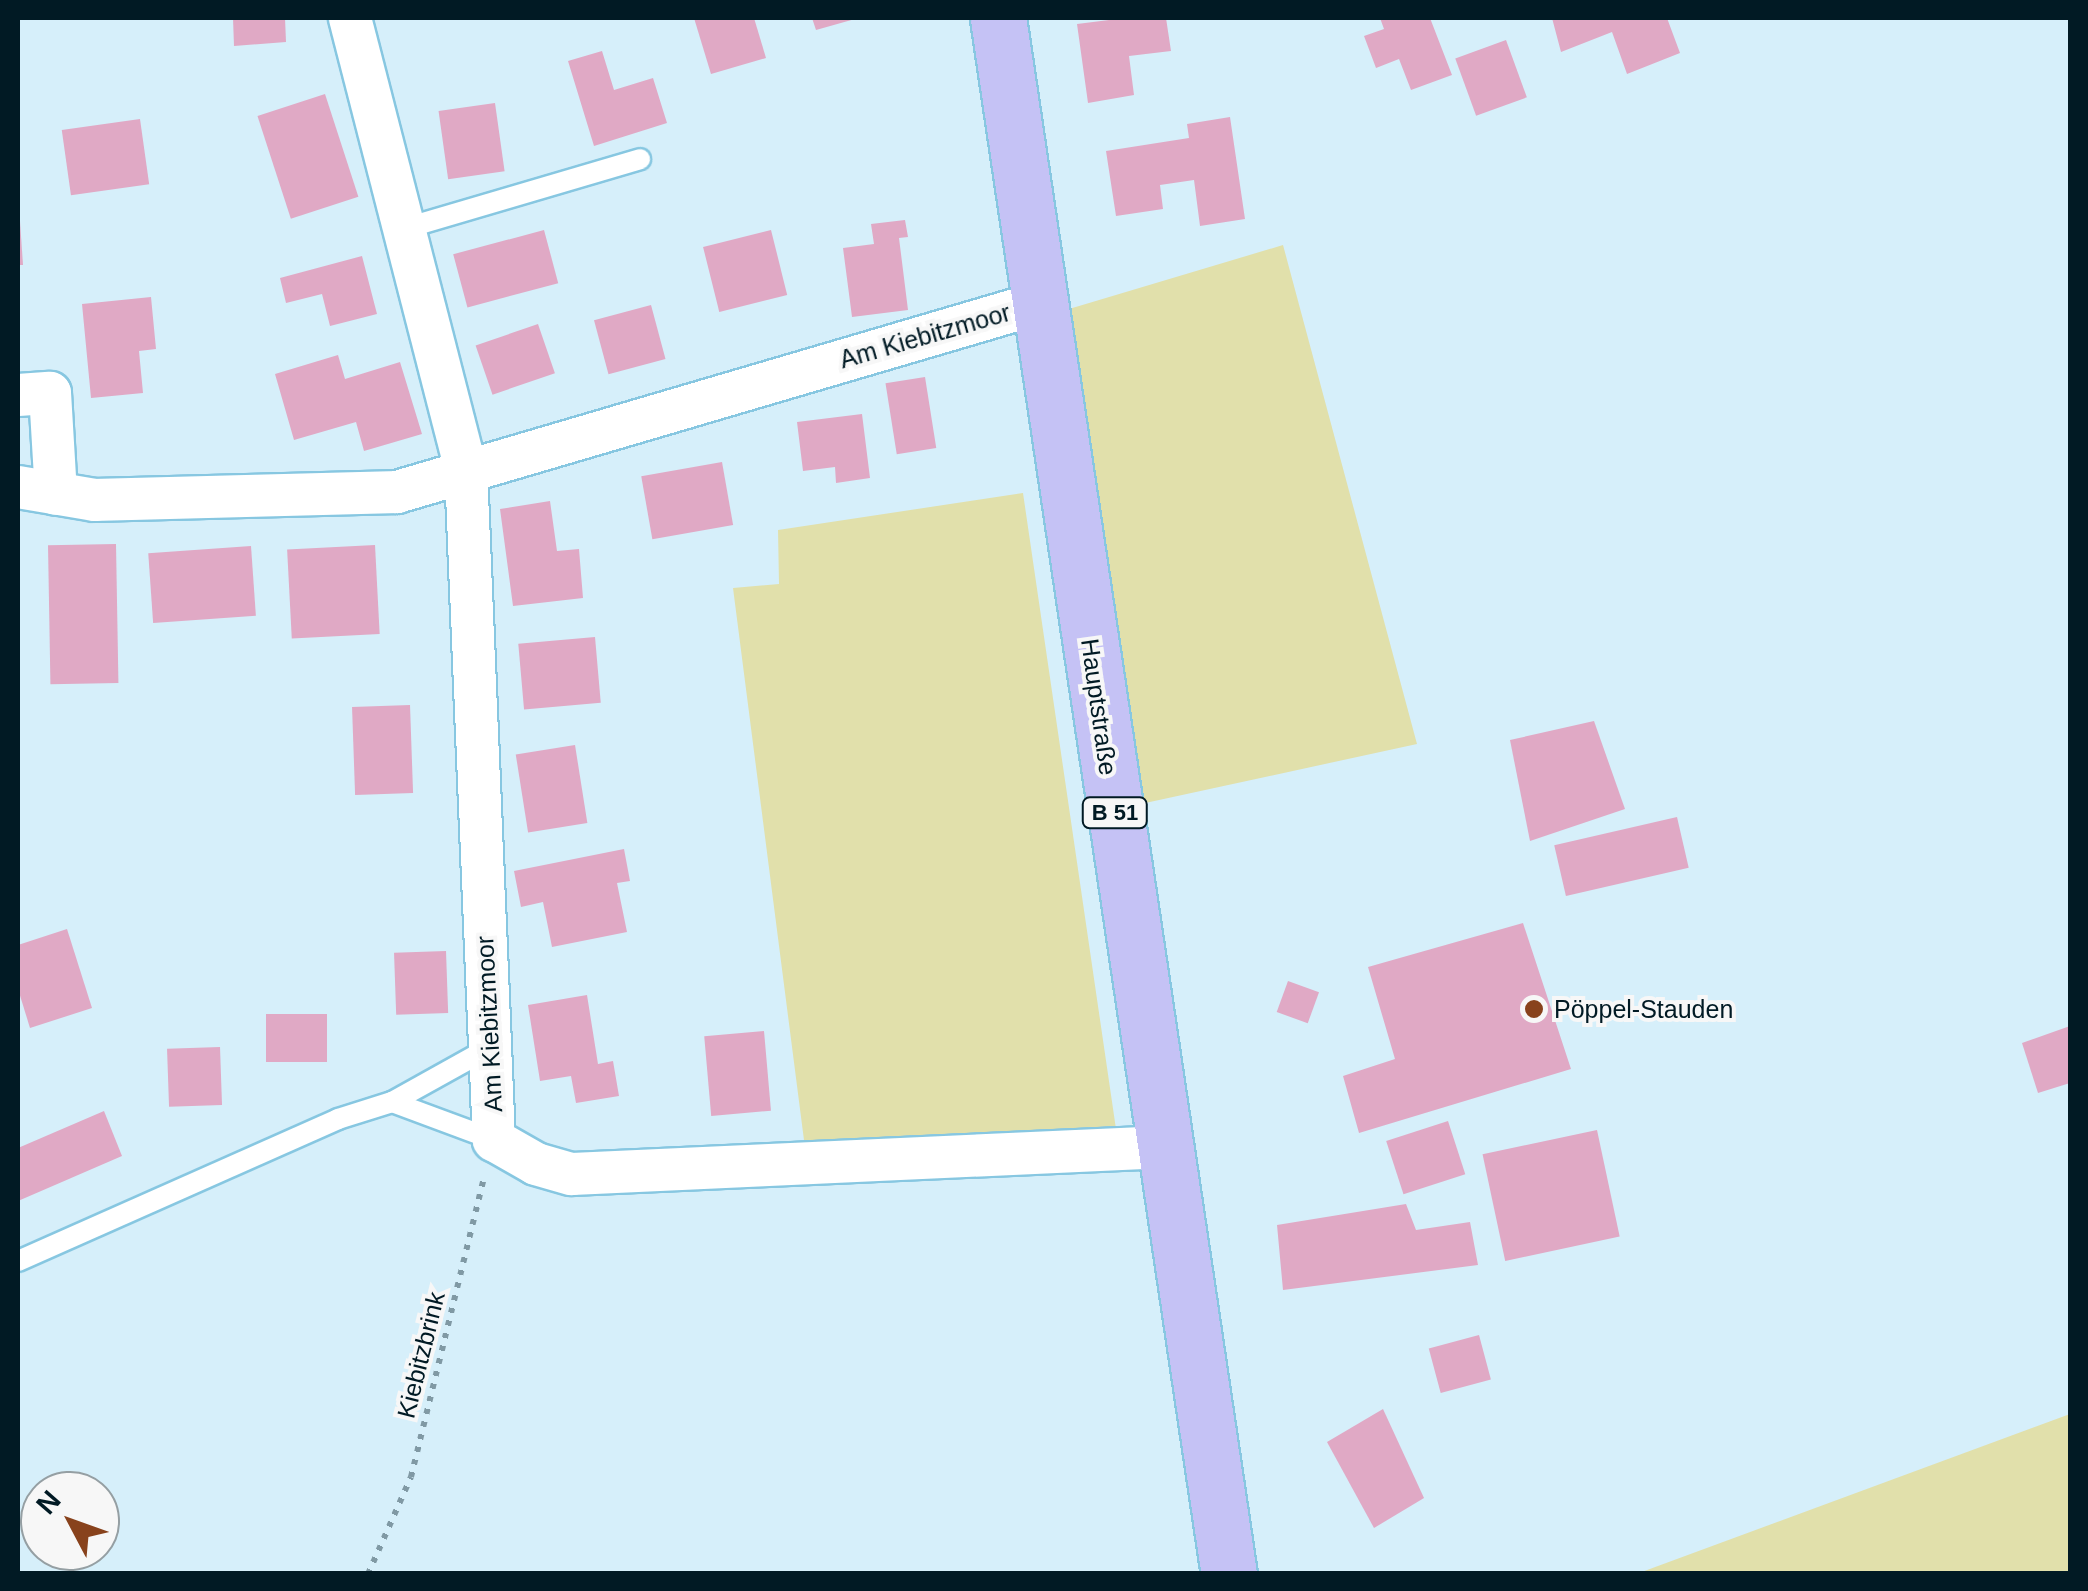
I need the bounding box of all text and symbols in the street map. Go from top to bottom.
street label: Am Kiebitzmoor [836,297,1014,375]
street label: Hauptstraße [1075,637,1123,777]
road number: B 51 [1080,796,1150,830]
street label: Am Kiebitzmoor [469,935,509,1113]
place label: Pöppel-Stauden [1554,994,1733,1024]
marker: Pöppel-Stauden [1523,998,1545,1020]
street label: Kiebitzbrink [391,1289,451,1421]
north arrow [20,1471,120,1571]
text: N [30,1485,67,1520]

